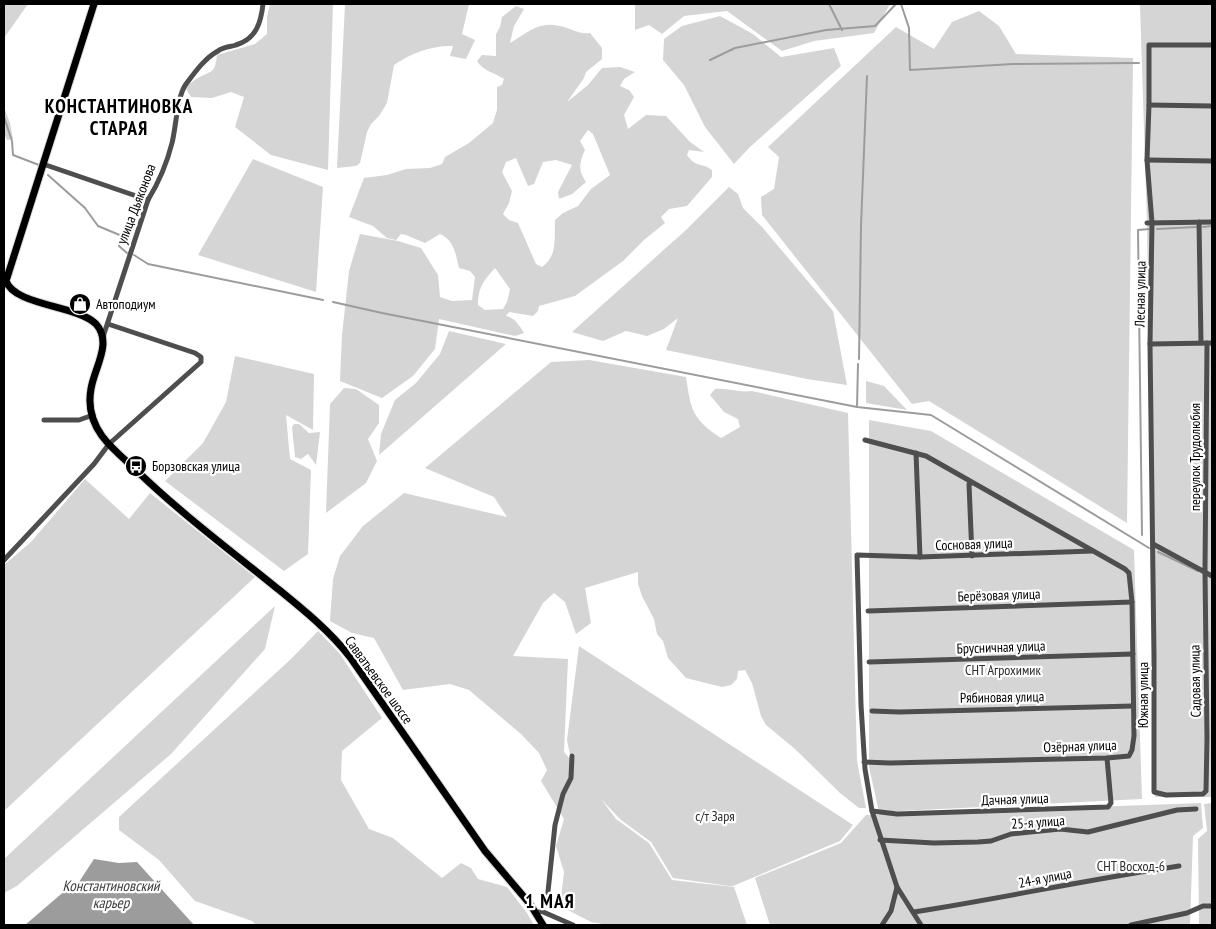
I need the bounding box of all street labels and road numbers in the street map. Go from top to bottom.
street label: улица Дьяконова [112,161,160,247]
street label: Лесная улица [1130,261,1150,328]
street label: переулок Трудолюбия [1186,403,1204,511]
street label: Сосновая улица [935,534,1013,554]
street label: Берёзовая улица [957,585,1041,605]
street label: Савватьевское шоссе [341,632,417,728]
street label: Брусничная улица [956,636,1046,658]
street label: Садовая улица [1185,645,1205,717]
street label: Южная улица [1134,662,1152,728]
street label: Рябиновая улица [960,687,1044,707]
street label: Озёрная улица [1043,736,1117,756]
street label: Дачная улица [981,789,1049,809]
street label: 25-я улица [1011,811,1065,833]
street label: 24-я улица [1017,864,1073,892]

